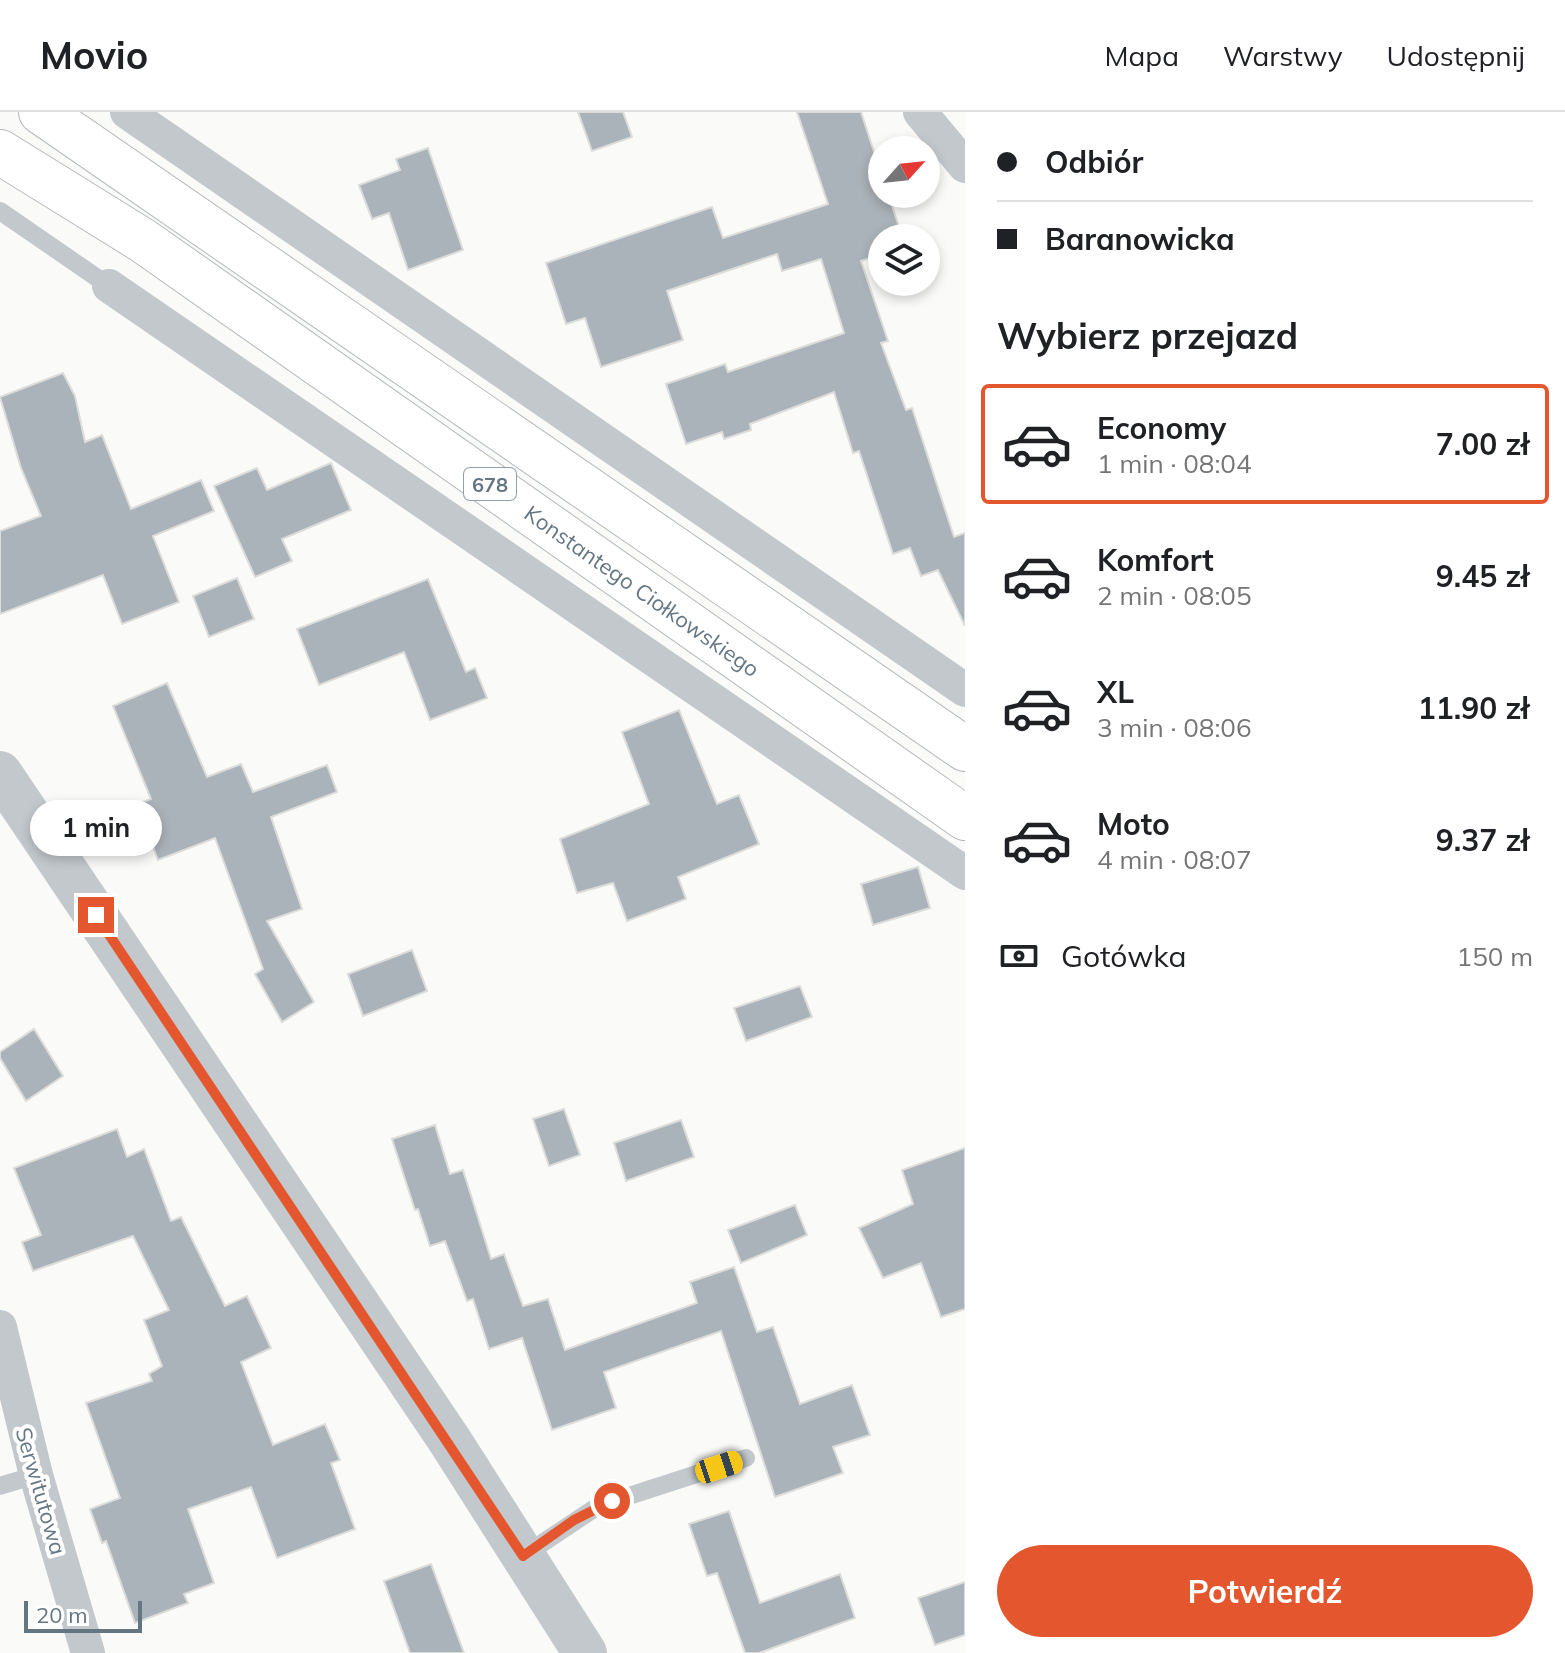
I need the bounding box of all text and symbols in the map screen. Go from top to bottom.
text: Movio [40,31,148,79]
text: Mapa [1105,38,1179,73]
text: Warstwy [1223,38,1343,73]
text: Udostępnij [1387,38,1525,73]
north arrow [868,136,940,208]
map controls [868,136,940,296]
text: Odbiór [1045,143,1143,181]
text: Baranowicka [1045,220,1235,258]
button: layers [868,224,940,296]
text: Wybierz przejazd [997,313,1298,358]
icon: car [1001,408,1073,480]
text: Economy [1097,409,1226,447]
text: 7.00 zł [1436,425,1529,463]
text: 1 min · 08:04 [1097,447,1252,480]
road number: 678 [464,468,516,500]
street label: Konstantego Ciołkowskiego [519,499,765,683]
icon: car [1001,540,1073,612]
text: Komfort [1097,541,1214,579]
text: 9.45 zł [1436,557,1529,595]
text: 2 min · 08:05 [1097,579,1252,612]
icon: car [1001,672,1073,744]
text: XL [1097,673,1134,711]
text: 11.90 zł [1418,689,1529,727]
text: 3 min · 08:06 [1097,711,1252,744]
callout: 1 min [30,799,162,855]
icon: car [1001,804,1073,876]
text: Moto [1097,805,1170,843]
text: 1 min [62,811,130,844]
text: 9.37 zł [1436,821,1529,859]
text: 4 min · 08:07 [1097,843,1252,876]
route end [78,897,114,933]
icon: cash [997,934,1041,978]
text: Gotówka [1061,937,1187,975]
text: 150 m [1457,940,1533,973]
street label: Serwitutowa [9,1424,73,1558]
car [692,1448,746,1486]
route start [594,1483,630,1519]
button: Potwierdź [997,1545,1533,1637]
scale bar [24,1597,142,1633]
text: 20 m [36,1601,87,1629]

